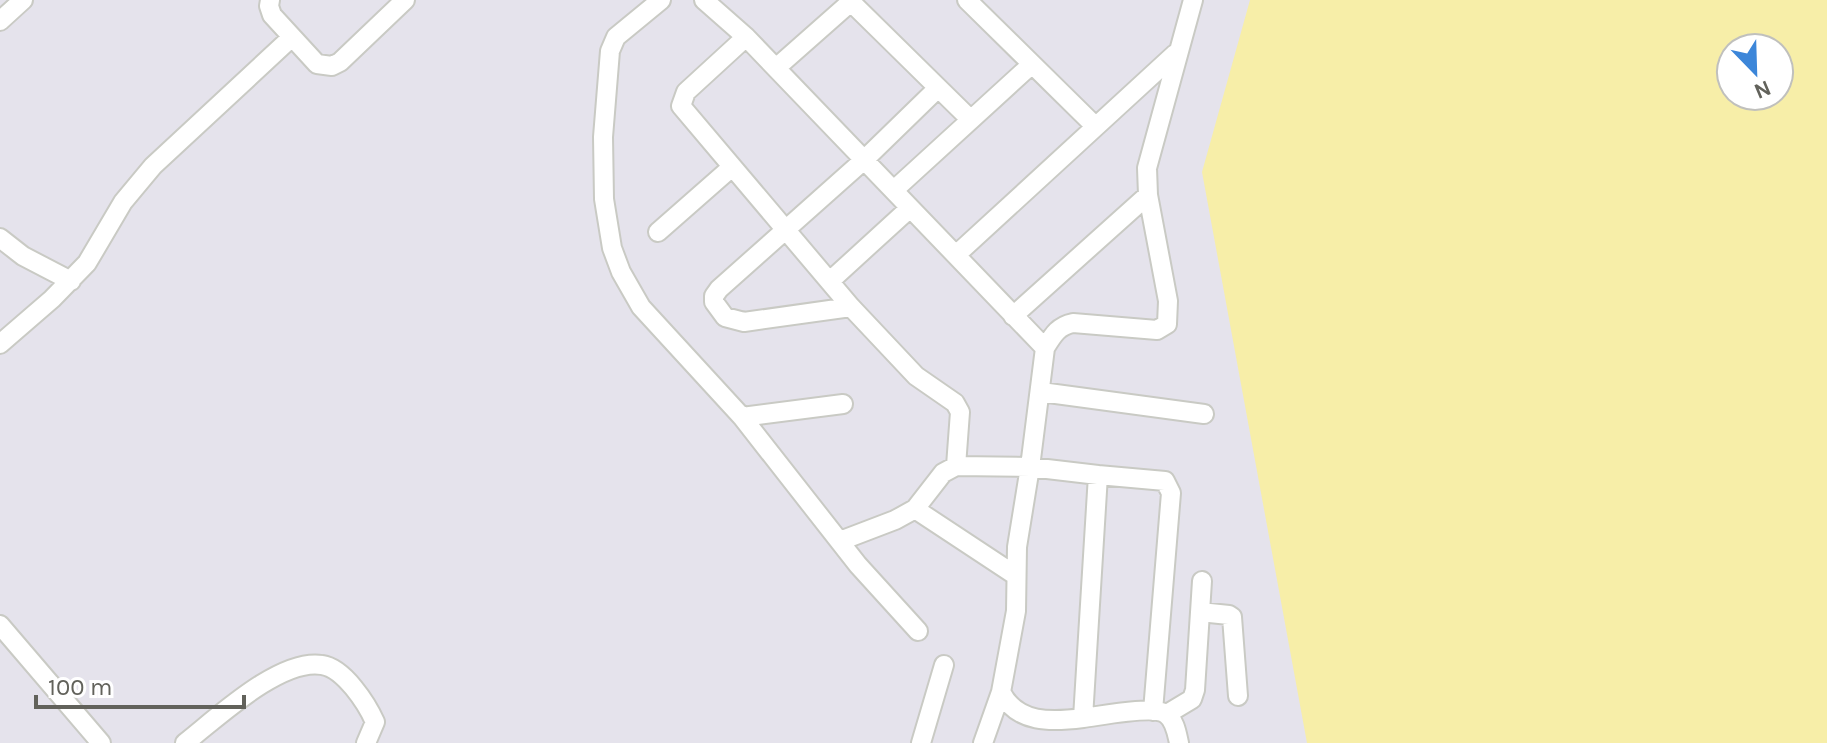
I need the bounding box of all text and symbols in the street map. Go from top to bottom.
north arrow [1715,32,1795,112]
text: N [1750,74,1775,105]
scale bar [36,659,244,709]
text: 100 m [48,673,113,701]

